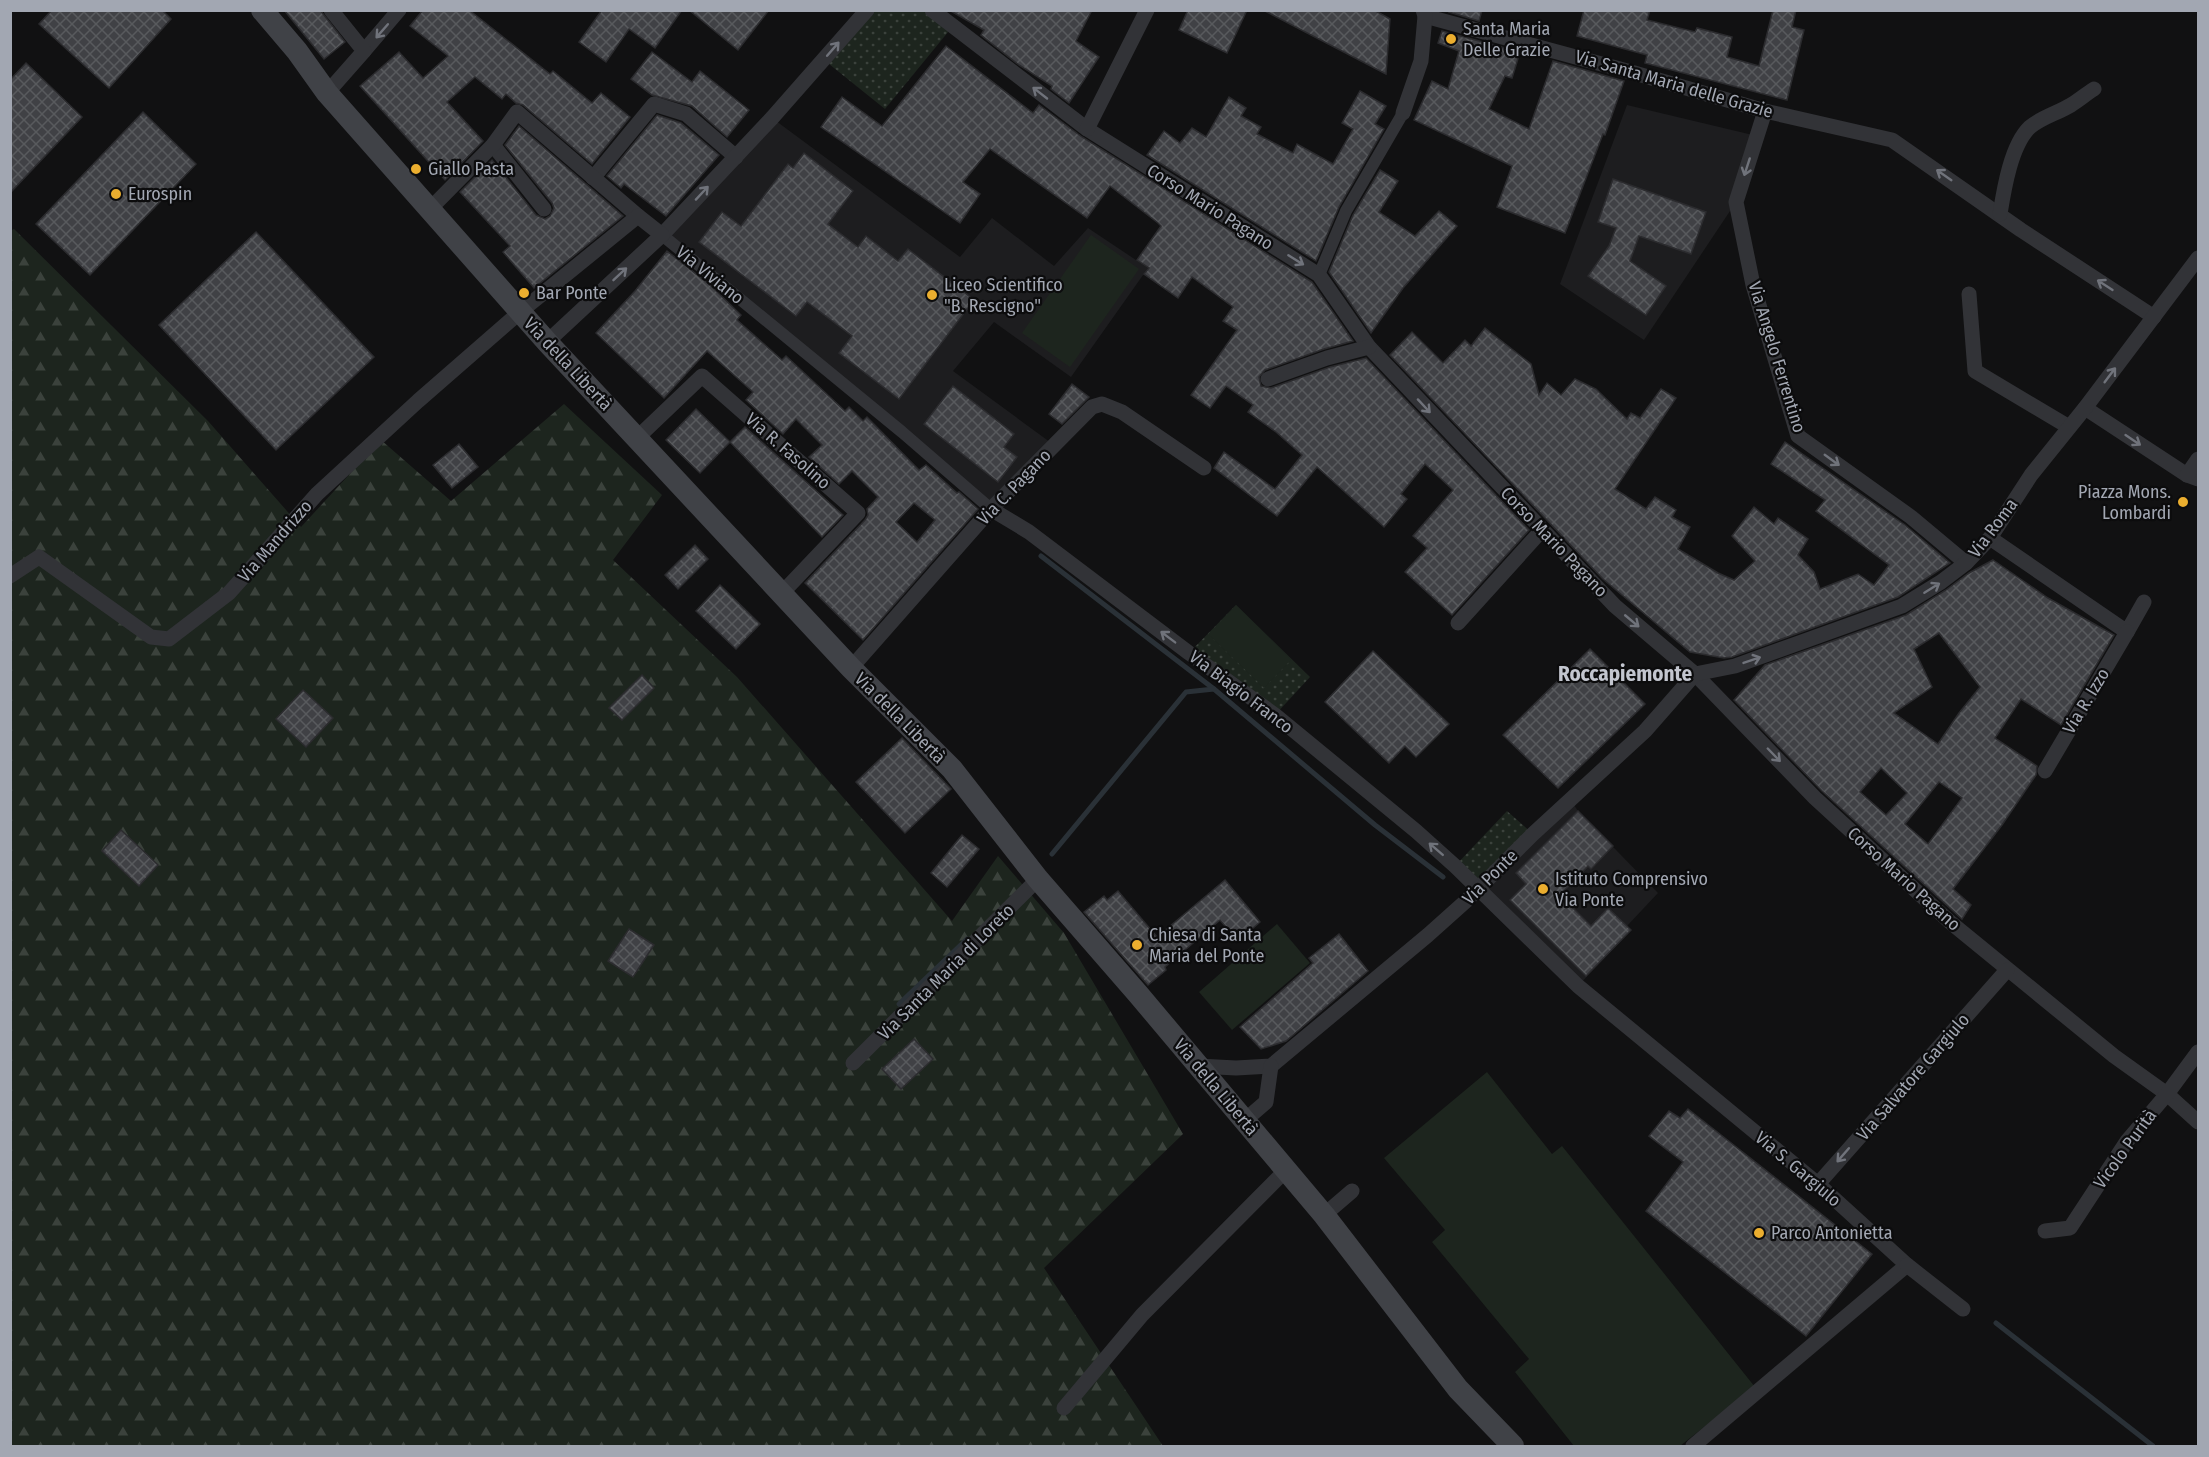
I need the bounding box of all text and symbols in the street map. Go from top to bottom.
place label: Santa Maria Delle Grazie [1463,18,1550,61]
one-way arrow [375,23,389,38]
marker: Santa Maria Delle Grazie [1444,32,1458,46]
one-way arrow [826,42,840,57]
street label: Via Santa Maria delle Grazie [1573,45,1776,123]
one-way arrow [1033,87,1049,100]
one-way arrow [1741,157,1752,176]
place label: Giallo Pasta [428,158,514,180]
street label: Corso Mario Pagano [1143,159,1277,255]
marker: Giallo Pasta [409,162,423,176]
one-way arrow [1936,169,1952,181]
place label: Eurospin [128,183,192,205]
one-way arrow [695,185,709,200]
marker: Eurospin [109,187,123,201]
street label: Via Viviano [672,241,748,309]
one-way arrow [1288,254,1305,267]
one-way arrow [613,266,628,281]
place label: Liceo Scientifico "B. Rescigno" [944,274,1063,317]
street label: Via Angelo Ferrentino [1744,279,1810,435]
one-way arrow [2097,279,2114,291]
place label: Bar Ponte [536,282,608,304]
marker: Bar Ponte [517,286,531,300]
marker: Liceo Scientifico "B. Rescigno" [925,288,939,302]
street label: Via della Libertà [519,313,617,415]
one-way arrow [2103,367,2116,383]
one-way arrow [1416,398,1431,413]
street label: Via R. Fasolino [741,408,835,494]
one-way arrow [2125,434,2141,446]
street label: Via C. Pagano [972,444,1056,530]
one-way arrow [1823,454,1839,466]
place label: Piazza Mons. Lombardi [2078,481,2171,524]
street label: Corso Mario Pagano [1496,482,1612,602]
street label: Via Roma [1964,494,2022,562]
street label: Via Mandrizzo [233,495,317,587]
marker: Piazza Mons. Lombardi [2176,495,2190,509]
one-way arrow [1923,581,1940,593]
one-way arrow [1624,614,1639,628]
one-way arrow [1160,631,1176,643]
street label: Via Biagio Franco [1185,646,1297,738]
one-way arrow [1742,654,1761,665]
district label: Roccapiemonte [1558,661,1692,687]
street label: Via R. Izzo [2058,664,2114,738]
street label: Via della Libertà [850,668,950,768]
one-way arrow [1766,748,1781,763]
street label: Corso Mario Pagano [1843,822,1965,936]
one-way arrow [1429,842,1444,856]
street label: Via Ponte [1458,845,1522,909]
place label: Istituto Comprensivo Via Ponte [1555,868,1708,911]
marker: Istituto Comprensivo Via Ponte [1536,882,1550,896]
street label: Via Santa Maria di Loreto [873,899,1019,1045]
place label: Chiesa di Santa Maria del Ponte [1149,924,1264,967]
marker: Chiesa di Santa Maria del Ponte [1130,938,1144,952]
street label: Via Salvatore Gargiulo [1852,1009,1974,1145]
street label: Via della Libertà [1169,1034,1263,1140]
street label: Vicolo Purità [2089,1105,2161,1193]
street label: Via S. Gargiulo [1751,1127,1845,1211]
one-way arrow [1836,1148,1850,1163]
place label: Parco Antonietta [1771,1222,1893,1244]
marker: Parco Antonietta [1752,1226,1766,1240]

